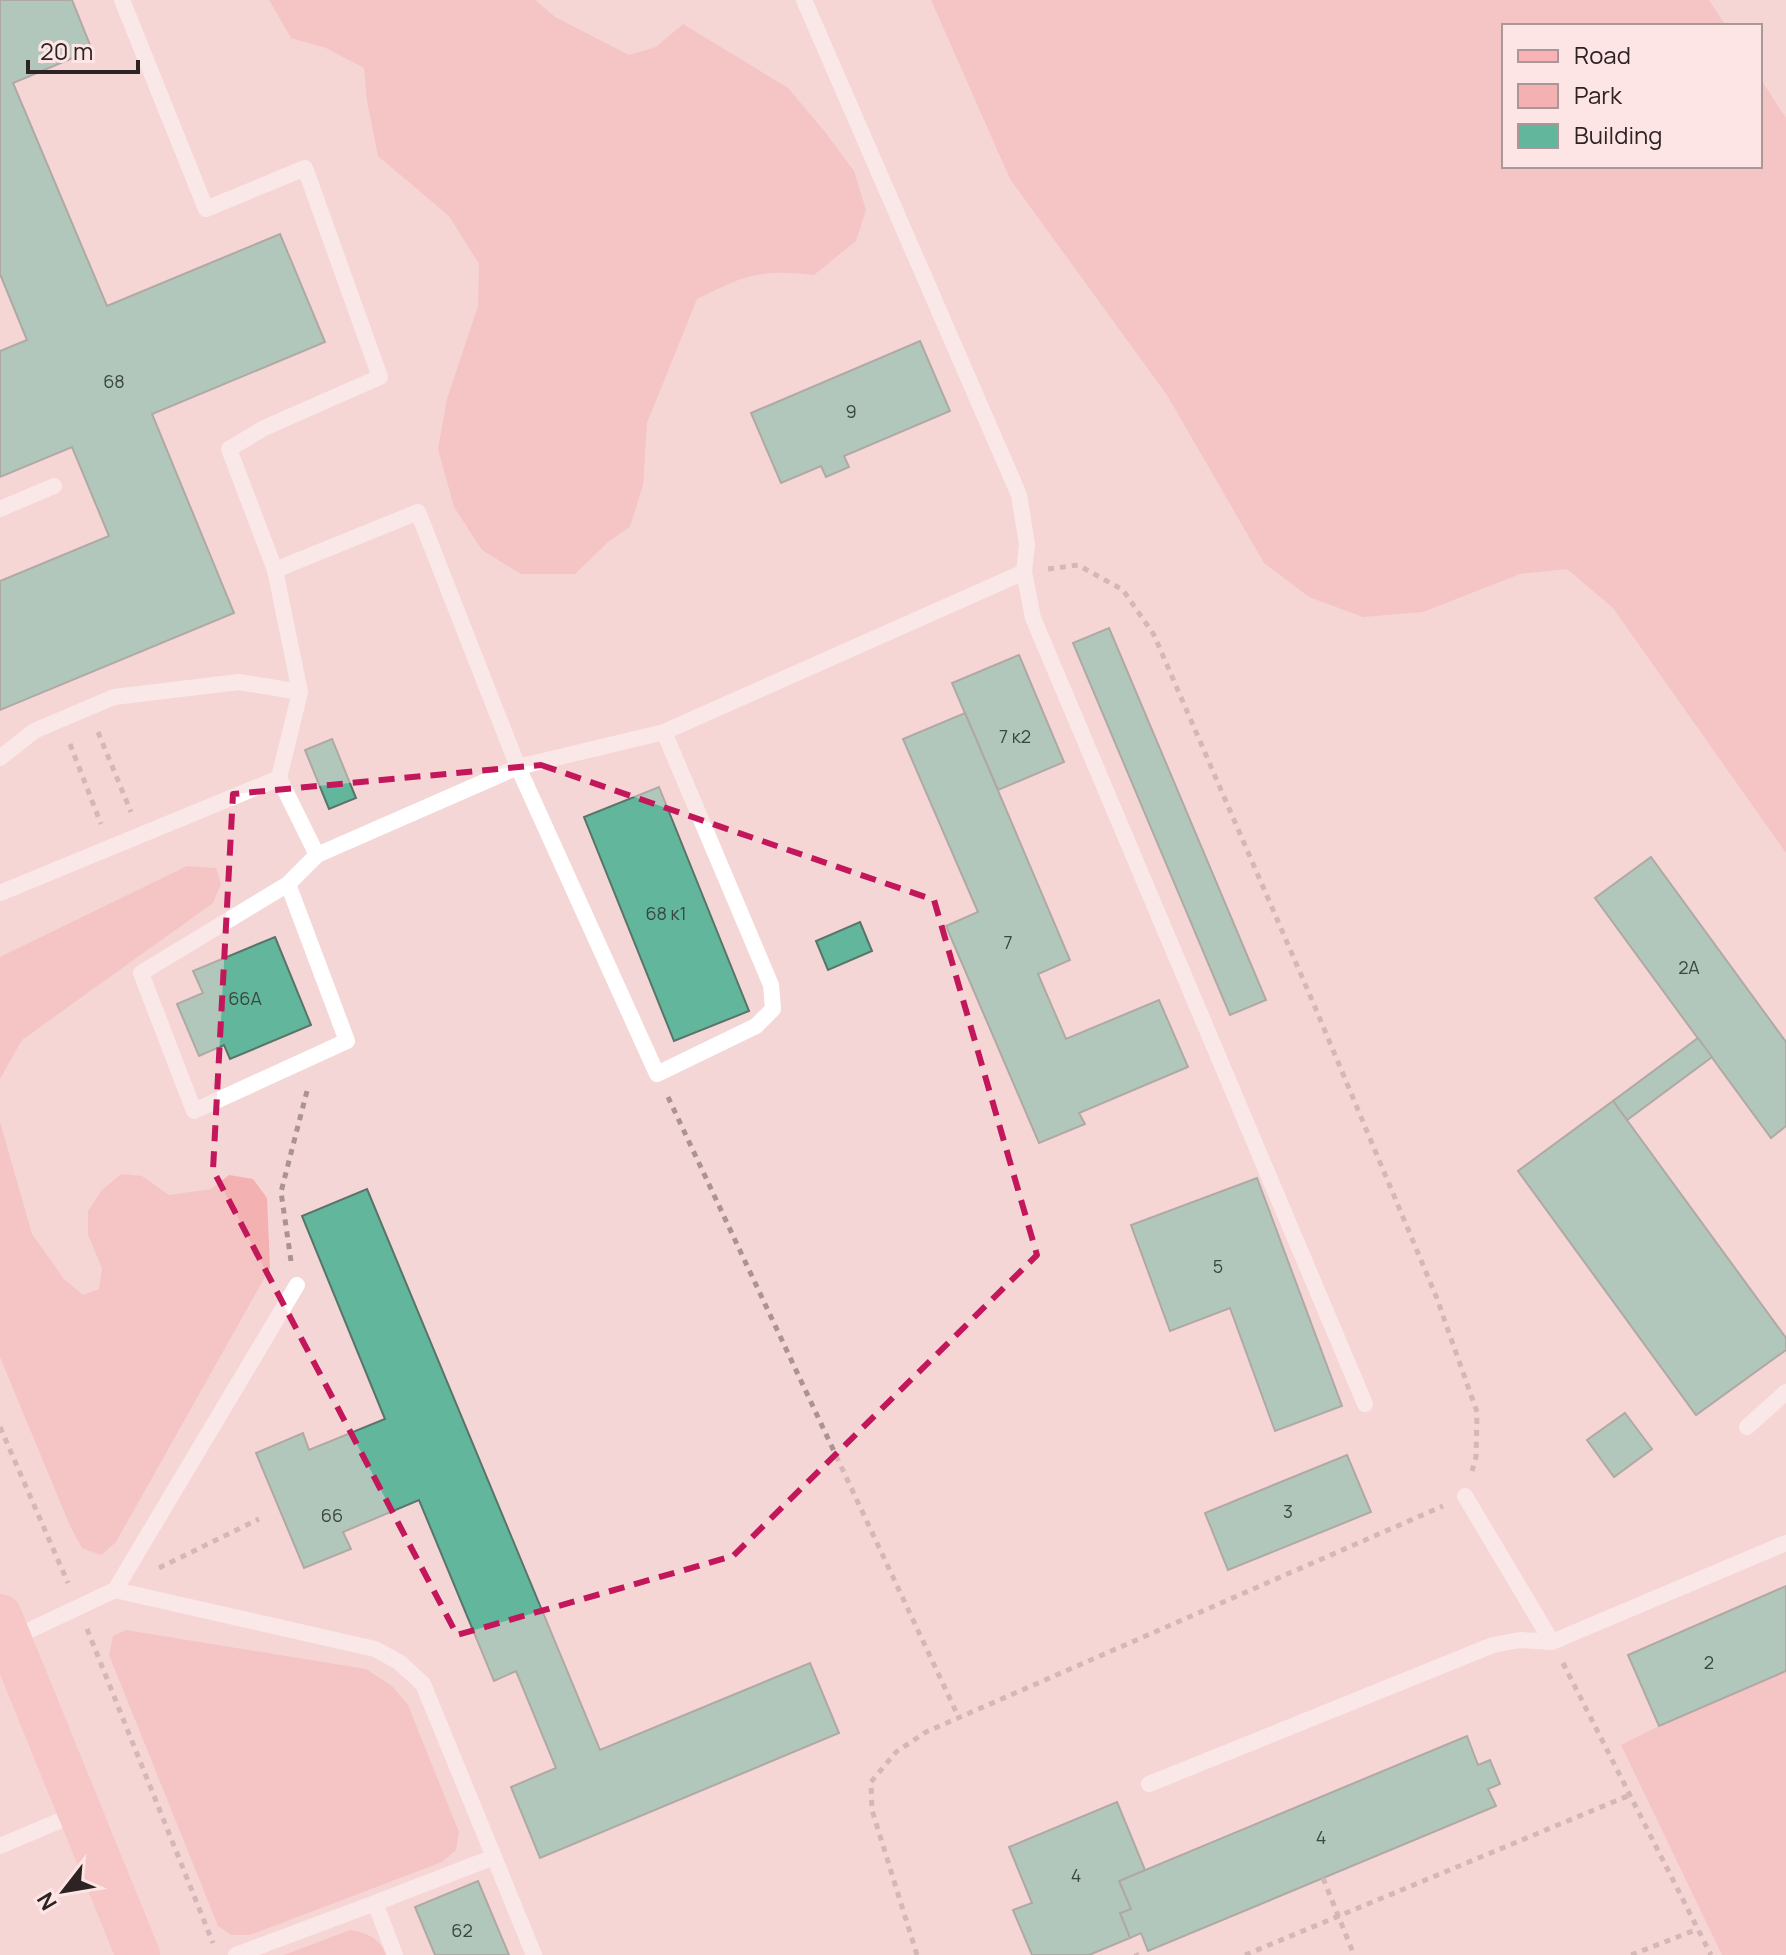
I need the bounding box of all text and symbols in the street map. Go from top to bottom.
scale bar [28,24,138,74]
legend [1502,24,1762,168]
text: 20 m [40,34,93,67]
text: Road [1574,38,1631,71]
text: Park [1574,78,1623,111]
text: Building [1574,118,1662,151]
house number: 68 [103,369,125,393]
house number: 9 [845,399,857,423]
house number: 7 к2 [999,724,1031,748]
house number: 68 к1 [645,901,687,925]
house number: 7 [1003,930,1013,954]
house number: 2А [1678,955,1700,979]
house number: 66А [228,986,262,1010]
house number: 5 [1213,1254,1223,1278]
house number: 3 [1283,1499,1293,1523]
house number: 66 [321,1503,343,1527]
house number: 2 [1704,1650,1714,1674]
house number: 4 [1316,1825,1326,1849]
north arrow [24,1851,104,1931]
house number: 4 [1071,1863,1081,1887]
text: N [30,1887,64,1916]
house number: 62 [451,1918,473,1942]

